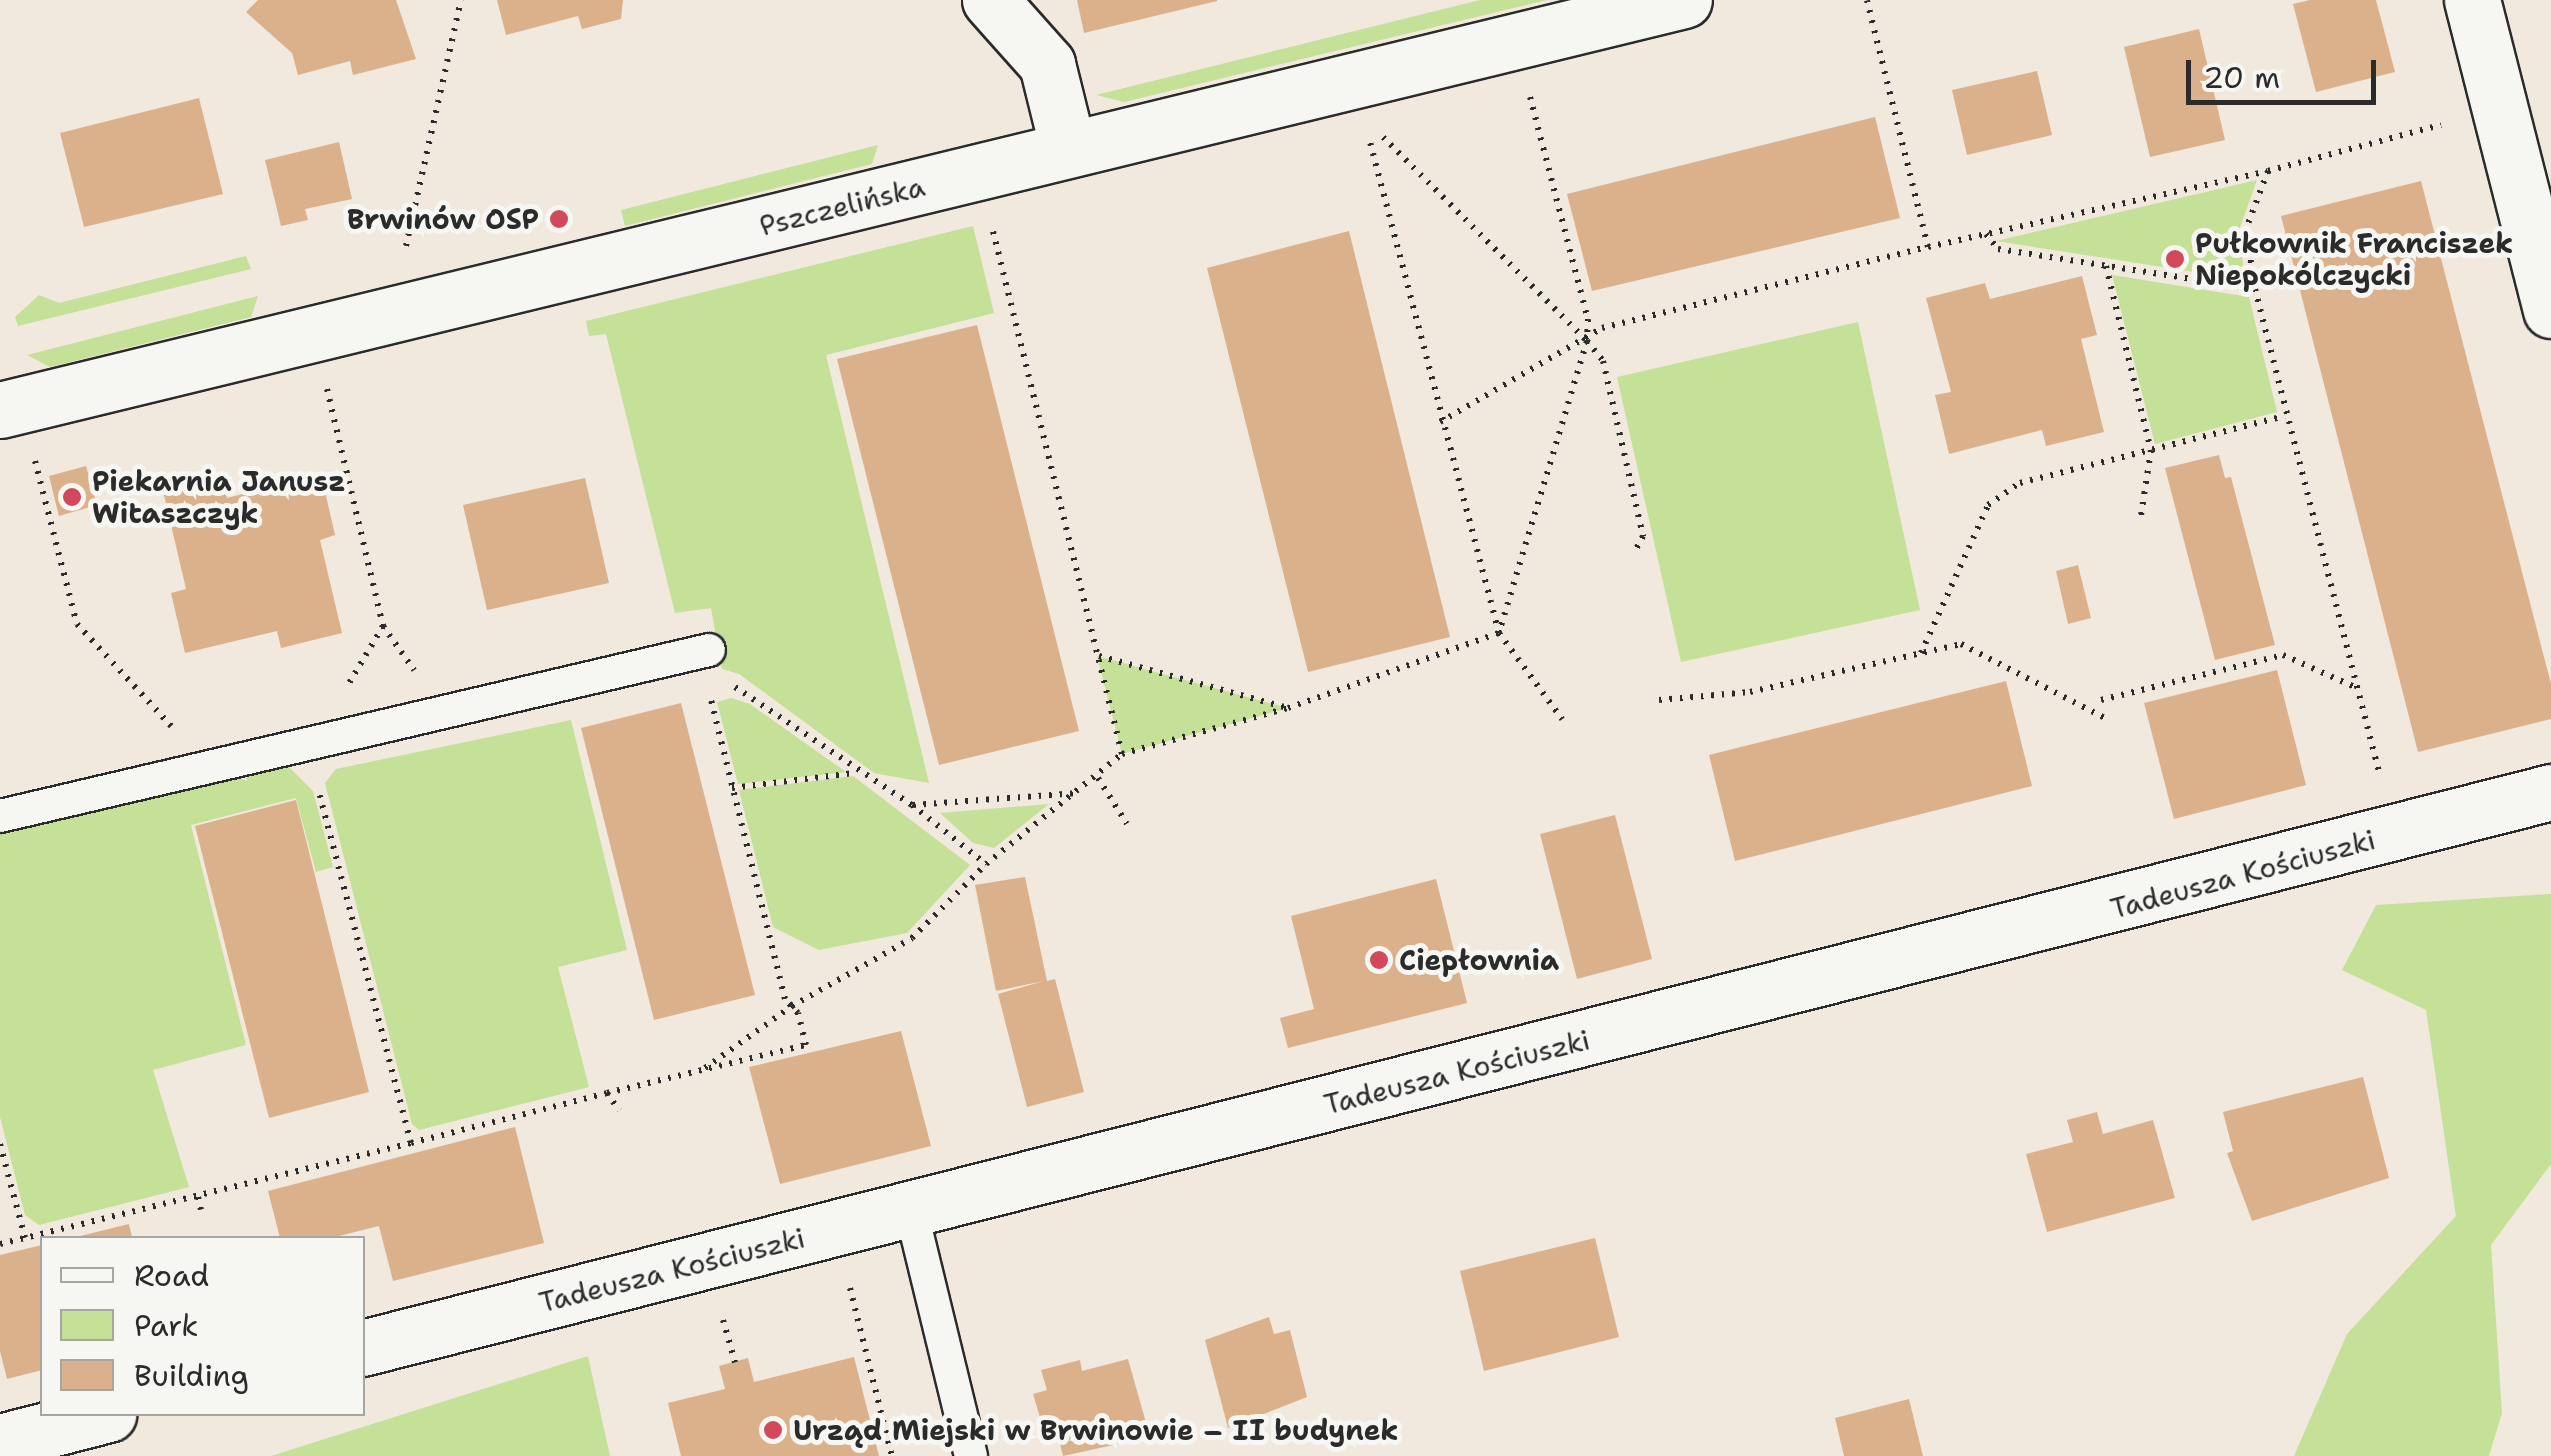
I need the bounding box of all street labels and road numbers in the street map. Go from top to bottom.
street label: Pszczelińska [756,169,928,243]
street label: Tadeusza Kościuszki [2107,822,2379,926]
street label: Tadeusza Kościuszki [1321,1023,1593,1121]
street label: Tadeusza Kościuszki [536,1221,808,1319]

